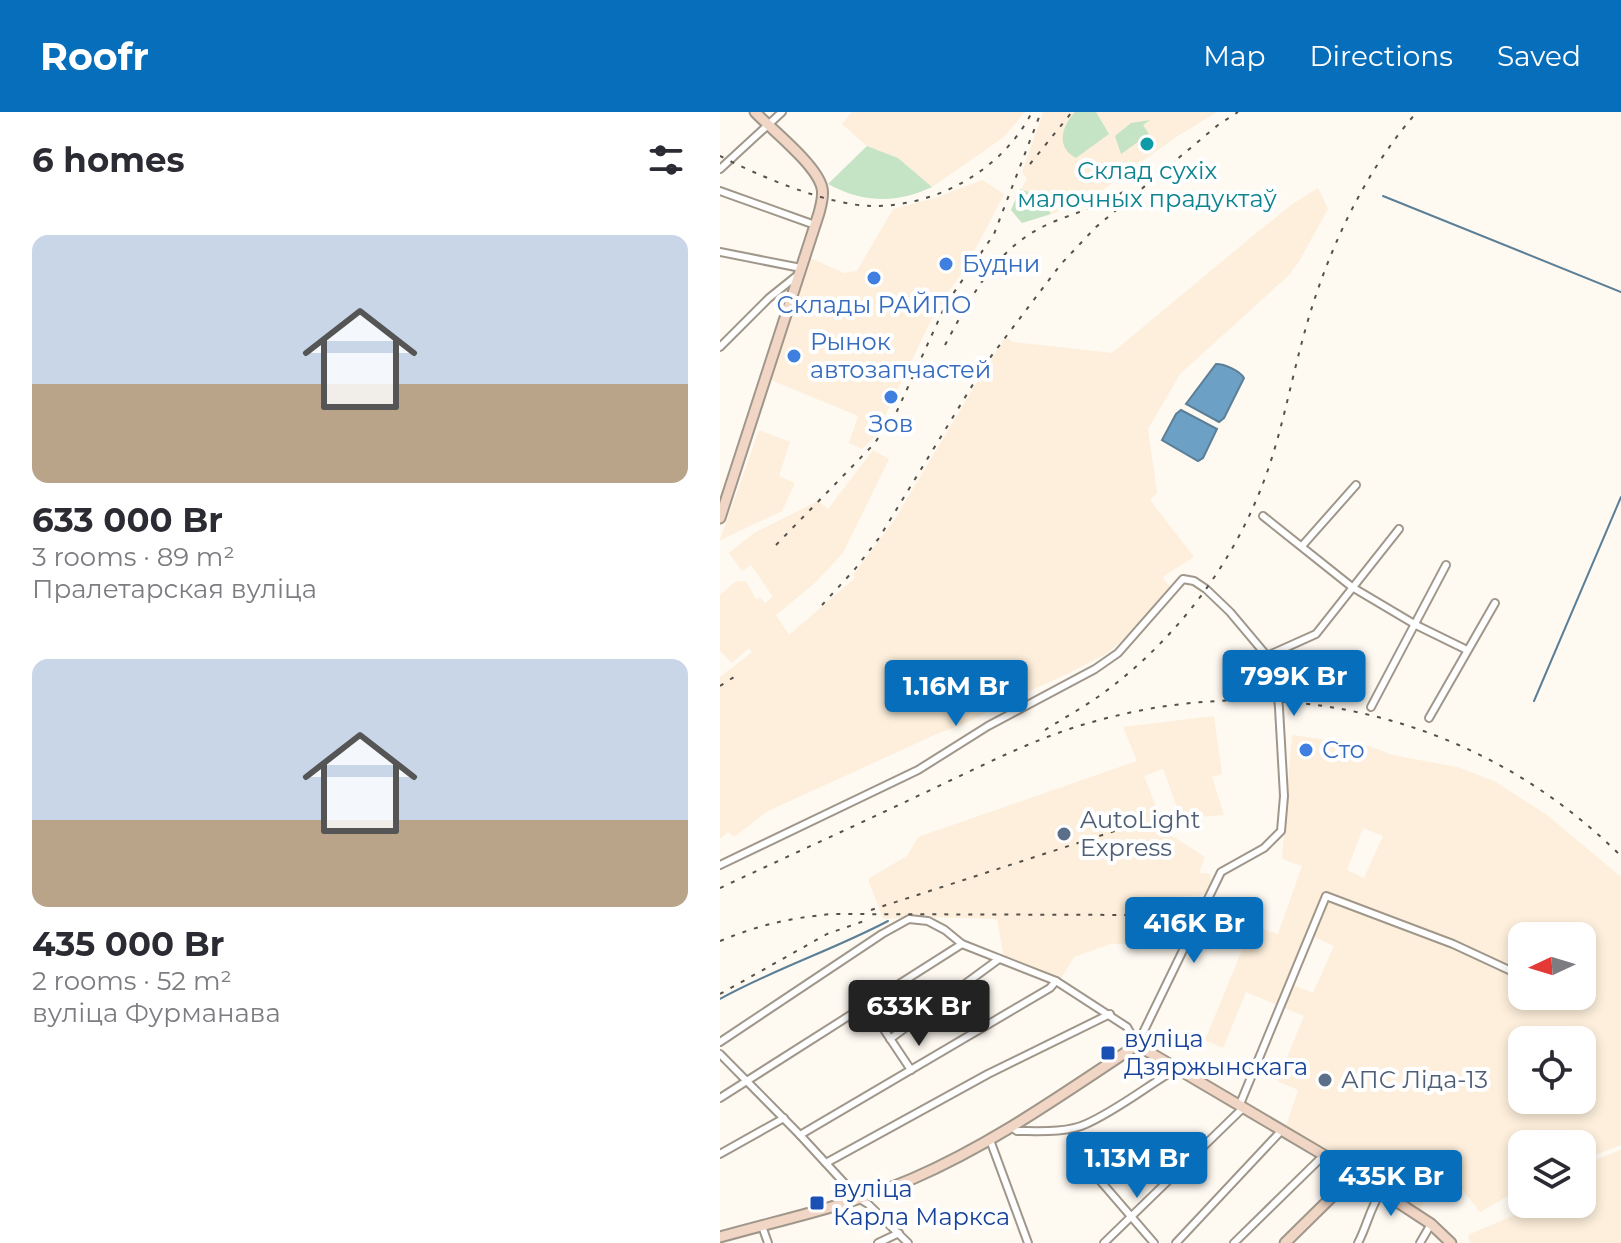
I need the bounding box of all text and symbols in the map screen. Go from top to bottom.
text: Roofr [40,33,149,80]
text: Map [1203,39,1265,73]
text: Directions [1309,39,1453,73]
text: Saved [1497,39,1581,73]
marker: Склад сухіх малочных прадуктаў [1138,135,1156,153]
icon: filters [644,138,688,182]
text: 6 homes [32,139,185,181]
place label: Склад сухіх малочных прадуктаў [1017,156,1277,213]
place label: Будни [962,249,1040,278]
marker: Будни [937,255,955,273]
marker: Склады РАЙПО [865,269,883,287]
icon: home [288,287,432,431]
place label: Склады РАЙПО [777,290,971,319]
place label: Рынок автозапчастей [810,327,991,384]
marker: Рынок автозапчастей [785,347,803,365]
marker: Зов [882,388,900,406]
place label: Зов [869,409,913,438]
text: 633 000 Br [32,499,223,541]
text: 3 rooms · 89 m² [32,541,235,573]
text: Пралетарская вуліца [32,573,317,605]
pin: 799K Br [1220,650,1368,718]
pin: 1.16M Br [873,660,1039,728]
text: 799K Br [1241,660,1347,692]
text: 1.16M Br [903,670,1009,702]
icon: home [288,711,432,855]
place label: Сто [1322,735,1365,764]
marker: Сто [1297,741,1315,759]
place label: AutoLight Express [1080,805,1201,862]
marker: AutoLight Express [1055,825,1073,843]
pin: 416K Br [1120,897,1268,965]
text: 416K Br [1143,907,1245,939]
north arrow [1508,922,1596,1010]
map controls [1508,922,1596,1218]
text: 435 000 Br [32,923,224,965]
text: 2 rooms · 52 m² [32,965,232,997]
pin: 633K Br [845,980,993,1048]
text: 633K Br [867,990,971,1022]
text: вуліца Фурманава [32,997,281,1029]
place label: вуліца Дзяржынскага [1124,1024,1308,1081]
button: locate [1508,1026,1596,1114]
marker: вуліца Дзяржынскага [1099,1044,1117,1062]
place label: АПС Ліда-13 [1341,1065,1488,1094]
marker: АПС Ліда-13 [1316,1071,1334,1089]
button: layers [1508,1130,1596,1218]
pin: 1.13M Br [1054,1132,1220,1200]
text: 1.13M Br [1084,1142,1190,1174]
pin: 435K Br [1317,1150,1465,1218]
text: 435K Br [1338,1160,1444,1192]
place label: вуліца Карла Маркса [833,1174,1010,1231]
marker: вуліца Карла Маркса [808,1194,826,1212]

